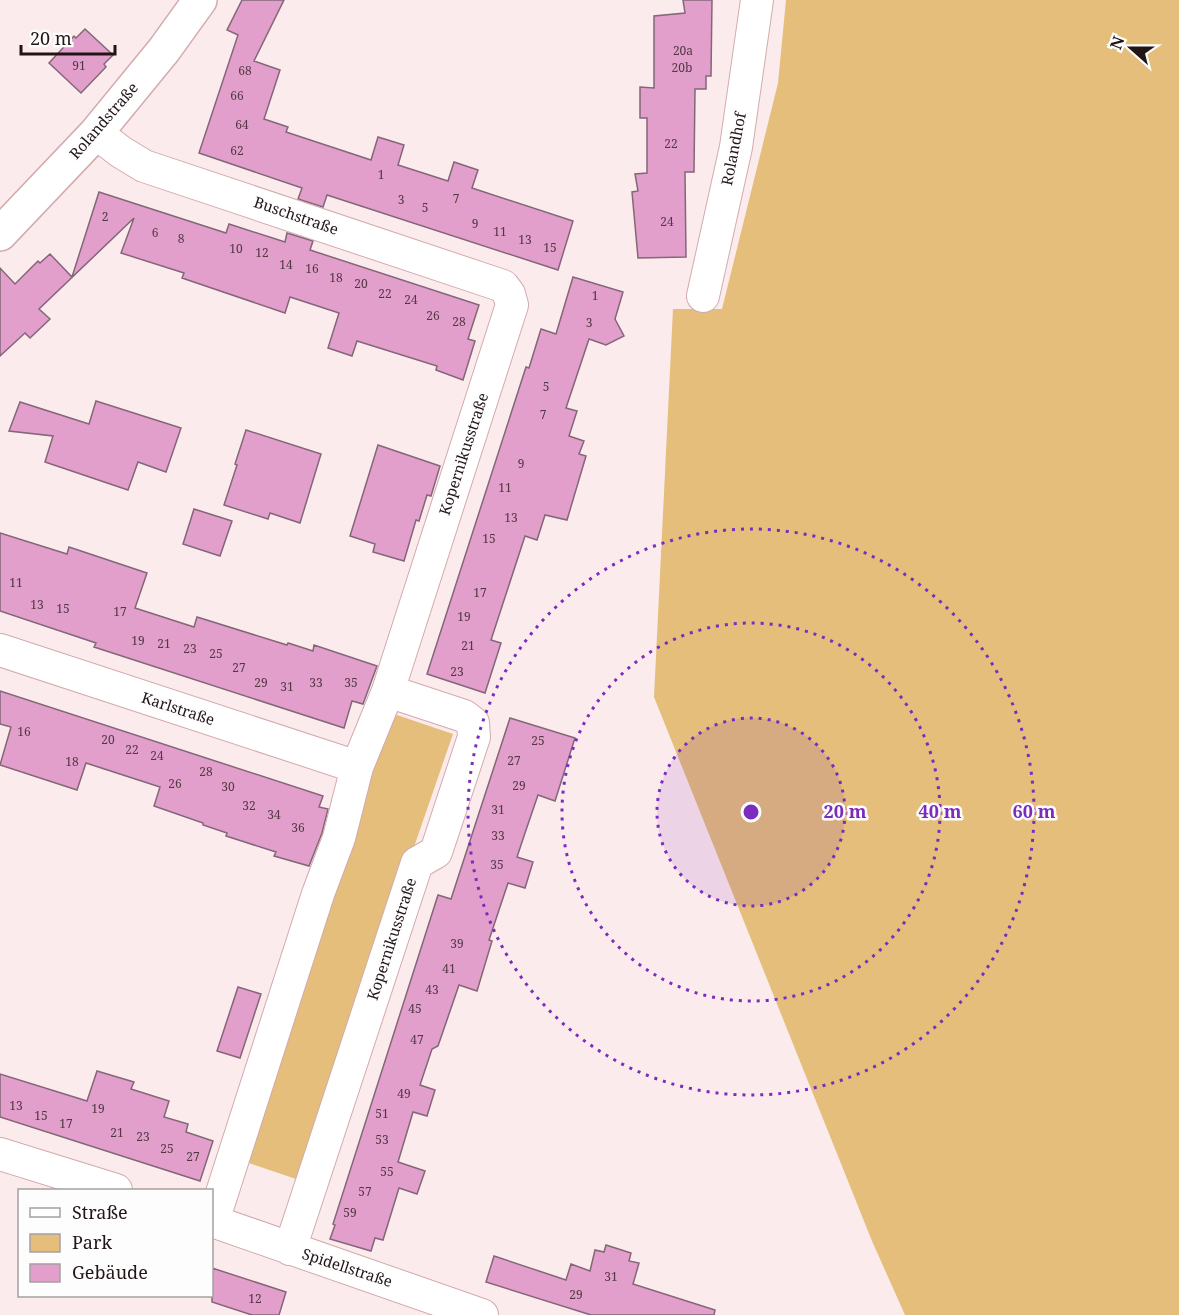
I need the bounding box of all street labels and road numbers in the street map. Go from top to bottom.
street label: Rolandstraße [64,78,142,163]
street label: Rolandhof [716,109,750,187]
street label: Buschstraße [251,191,341,239]
street label: Kopernikusstraße [434,390,492,518]
street label: Karlstraße [139,687,217,729]
street label: Kopernikusstraße [362,875,420,1003]
street label: Spidellstraße [300,1243,395,1291]

